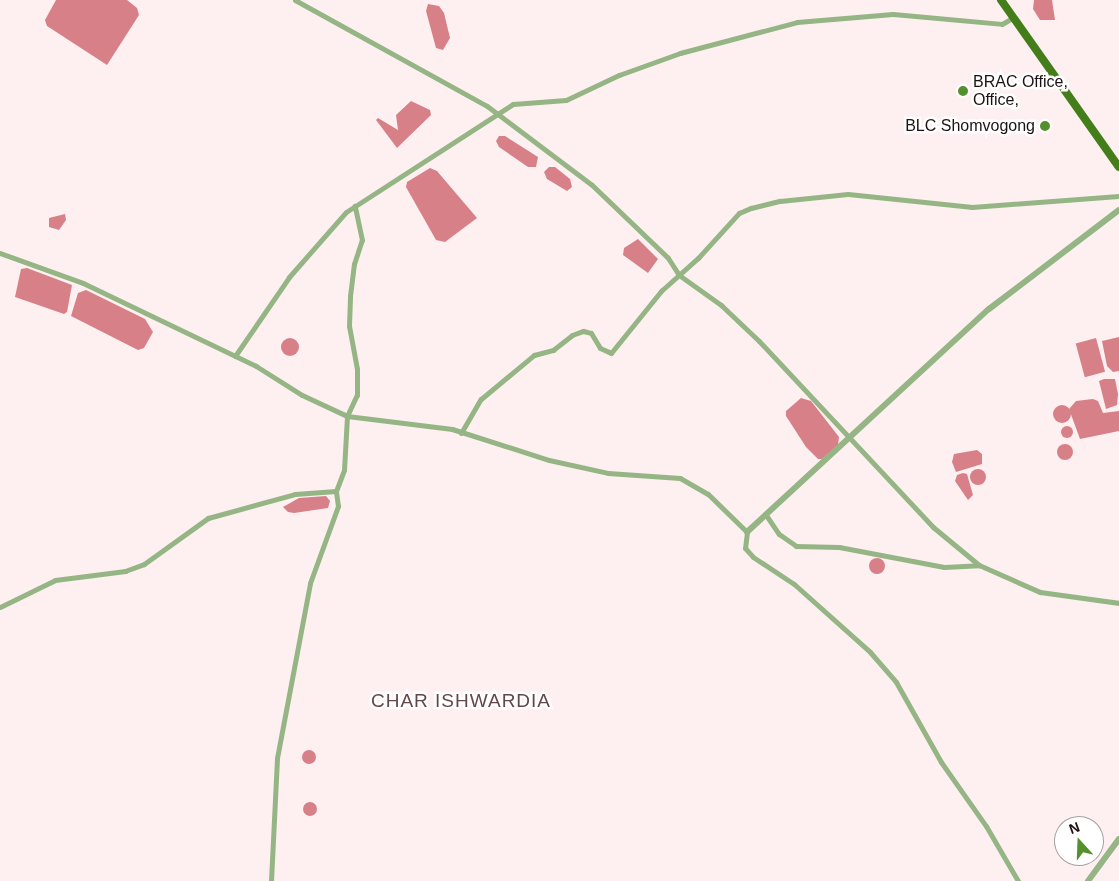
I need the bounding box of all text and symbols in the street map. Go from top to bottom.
place label: BRAC Office, Office, [973,72,1068,110]
marker: BRAC Office, Office, [957,85,969,97]
place label: BLC Shomvogong [905,116,1035,136]
marker: BLC Shomvogong [1039,120,1051,132]
district label: CHAR ISHWARDIA [369,690,553,712]
north arrow [1054,816,1104,866]
text: N [1067,819,1082,837]

